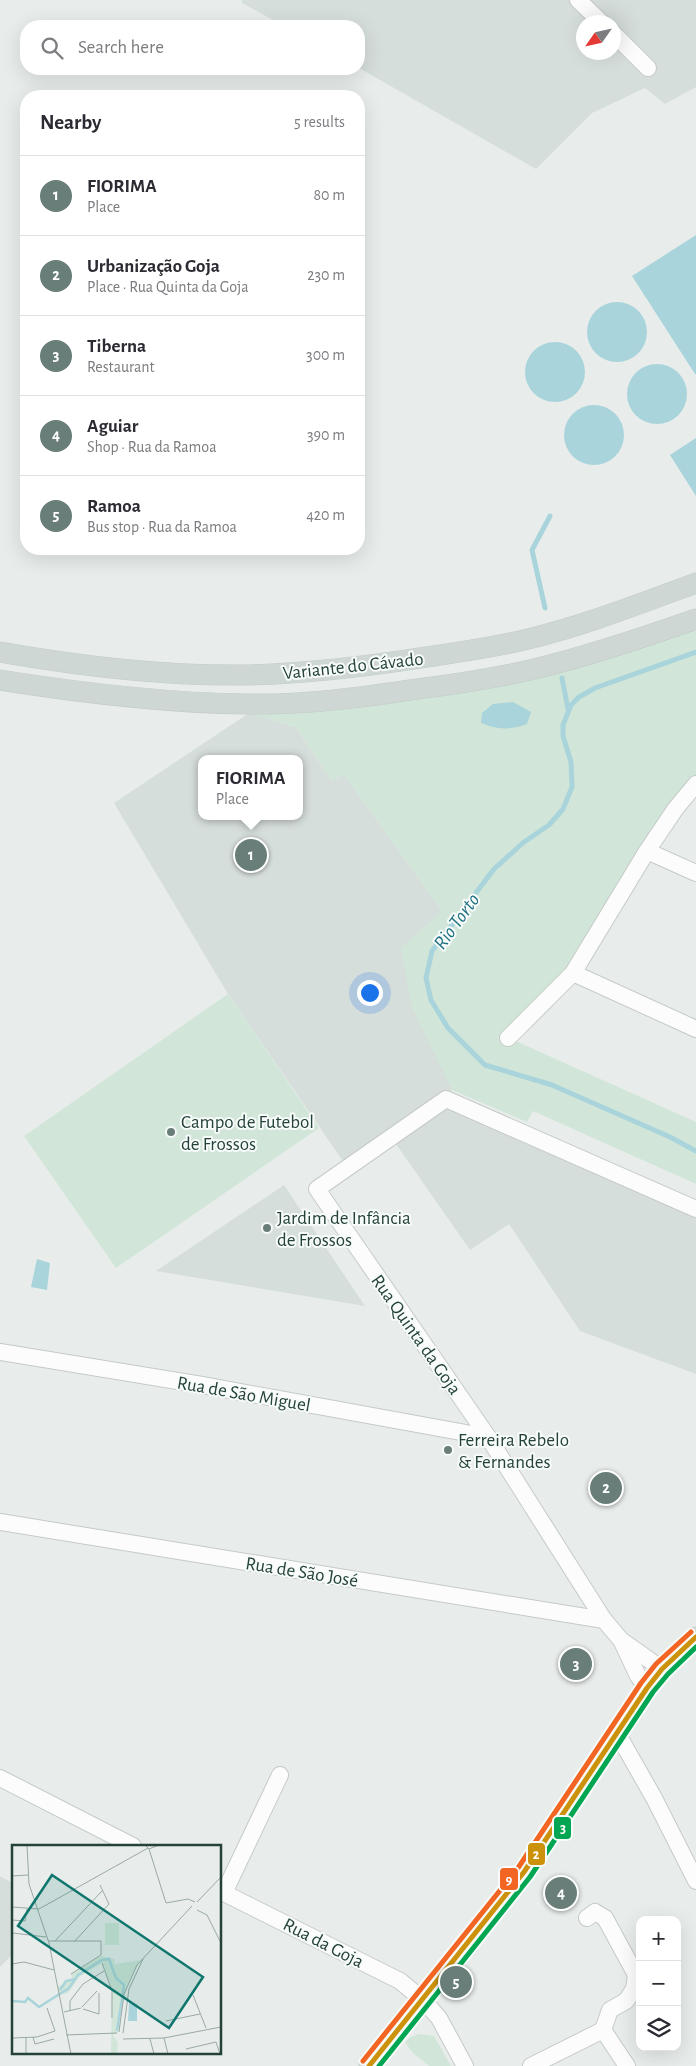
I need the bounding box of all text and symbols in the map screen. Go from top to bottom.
north arrow [576,15,621,60]
search box [20,20,365,75]
icon: search [38,34,66,62]
text: Search here [78,38,164,57]
text: Nearby [40,112,101,133]
text: 5 results [294,114,345,130]
text: FIORIMA [87,177,157,196]
text: 1 [53,187,59,203]
text: 80 m [314,187,345,203]
text: Place [87,199,120,215]
text: Urbanização Goja [87,257,220,276]
text: 2 [52,267,60,283]
text: 230 m [307,267,345,283]
text: Place · Rua Quinta da Goja [87,279,249,295]
text: Tiberna [87,337,146,356]
text: 3 [53,347,59,363]
text: 300 m [306,347,345,363]
text: Restaurant [87,359,155,375]
text: Aguiar [87,417,138,436]
text: 4 [52,427,60,443]
text: 390 m [307,427,345,443]
text: Shop · Rua da Ramoa [87,439,217,455]
text: Ramoa [87,497,141,516]
text: 5 [53,507,59,523]
text: 420 m [306,507,345,523]
text: Bus stop · Rua da Ramoa [87,519,237,535]
street label: Variante do Cávado [282,650,425,683]
popup [198,755,303,820]
text: FIORIMA [216,769,285,788]
text: Place [216,791,249,807]
pin: 1 [235,836,267,874]
water label: Rio Torto [430,890,484,953]
your location [357,980,383,1006]
place label: Campo de Futebol de Frossos [181,1113,314,1154]
marker: Campo de Futebol de Frossos [165,1126,177,1138]
place label: Jardim de Infância de Frossos [277,1209,411,1250]
marker: Jardim de Infância de Frossos [261,1222,273,1234]
street label: Rua Quinta da Goja [367,1271,464,1399]
street label: Rua de São Miguel [175,1373,312,1416]
place label: Ferreira Rebelo & Fernandes [458,1431,569,1472]
marker: Ferreira Rebelo & Fernandes [442,1444,454,1456]
pin: 2 [590,1469,622,1507]
street label: Rua de São José [244,1554,360,1591]
pin: 3 [560,1645,592,1683]
line badge: 3 [553,1816,572,1840]
text: 3 [560,1822,566,1836]
line badge: 2 [527,1842,546,1866]
inset map [12,1845,221,2054]
text: 2 [533,1848,540,1862]
line badge: 9 [499,1867,519,1891]
text: 9 [506,1873,513,1887]
pin: 4 [545,1874,577,1912]
street label: Rua da Goja [280,1915,367,1972]
map controls [636,1916,681,2051]
button: + [636,1916,681,1961]
button: − [636,1961,681,2006]
pin: 5 [440,1963,472,2001]
button: layers [636,2006,681,2051]

